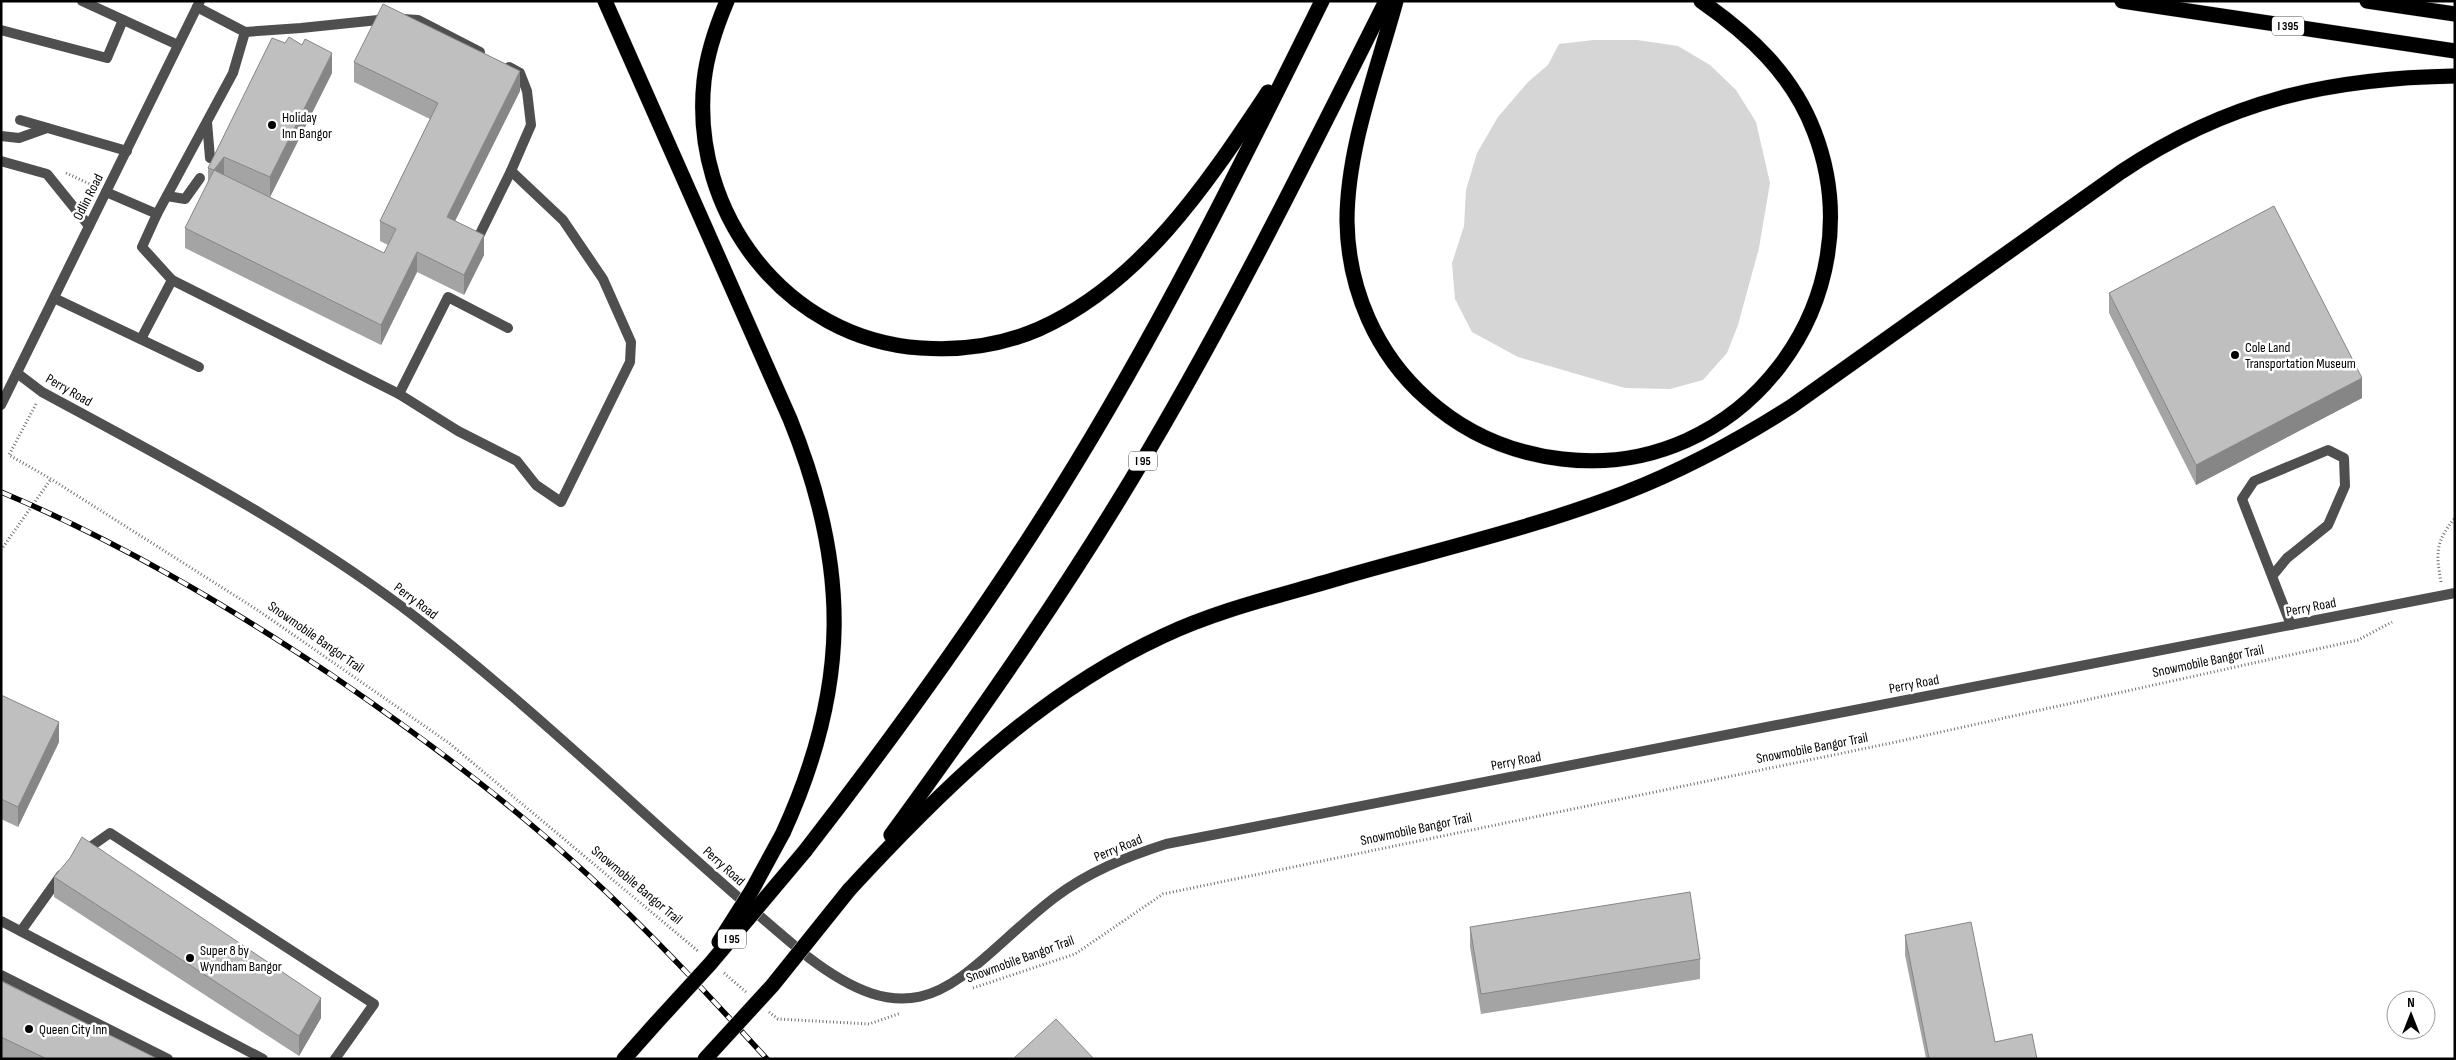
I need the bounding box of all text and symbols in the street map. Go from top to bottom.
road number: I 395 [2272,16,2304,36]
place label: Holiday Inn Bangor [282,109,332,142]
marker: Holiday Inn Bangor [266,119,278,131]
street label: Odlin Road [69,171,107,223]
place label: Cole Land Transportation Museum [2245,339,2356,372]
marker: Cole Land Transportation Museum [2229,349,2241,361]
street label: Perry Road [43,370,95,410]
road number: I 95 [1129,452,1157,471]
street label: Perry Road [391,579,441,623]
street label: Perry Road [2285,594,2338,620]
street label: Snowmobile Bangor Trail [265,597,367,677]
street label: Snowmobile Bangor Trail [2151,641,2265,681]
street label: Perry Road [1888,671,1941,697]
street label: Snowmobile Bangor Trail [1755,729,1869,767]
street label: Perry Road [1490,748,1543,774]
street label: Snowmobile Bangor Trail [1359,809,1473,849]
street label: Perry Road [1091,831,1145,865]
street label: Snowmobile Bangor Trail [588,842,686,928]
street label: Perry Road [699,843,749,889]
road number: I 95 [718,930,746,949]
street label: Snowmobile Bangor Trail [964,932,1076,986]
place label: Super 8 by Wyndham Bangor [200,942,282,975]
marker: Super 8 by Wyndham Bangor [184,952,196,964]
north arrow [2386,990,2436,1040]
text: N [2407,994,2415,1011]
place label: Queen City Inn [39,1021,107,1038]
marker: Queen City Inn [23,1023,35,1035]

